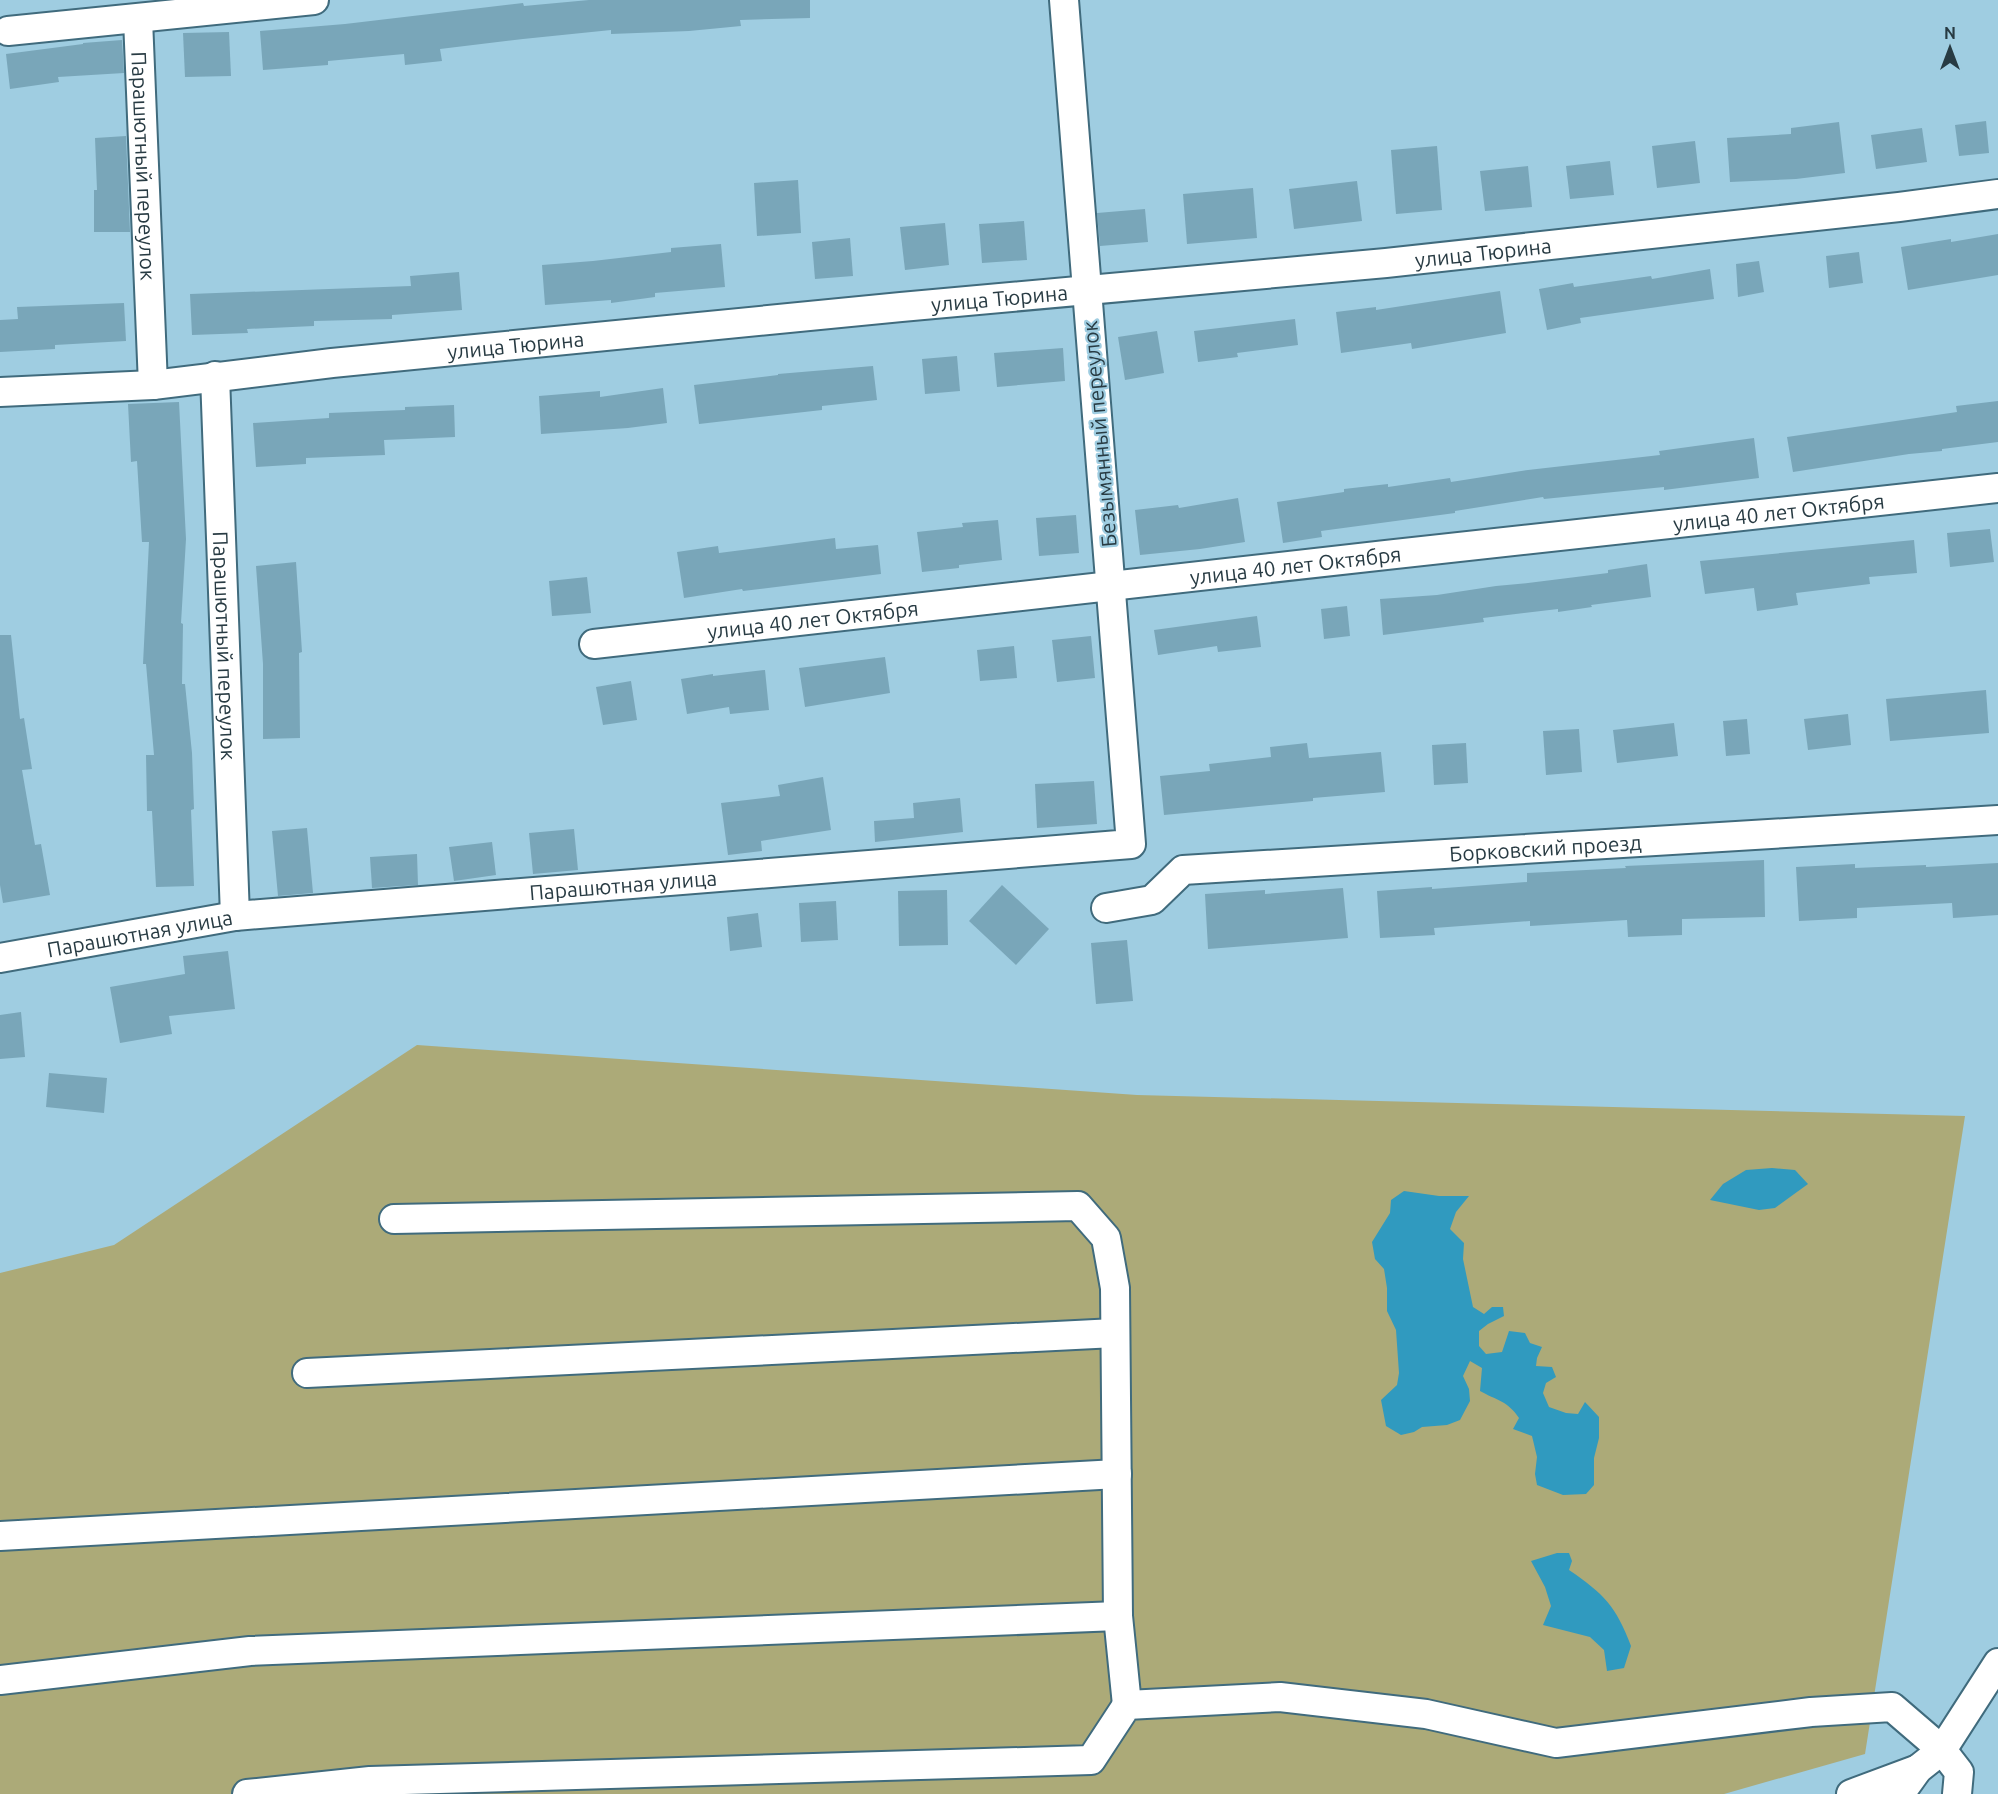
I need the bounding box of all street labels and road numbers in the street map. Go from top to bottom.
street label: Парашютный переулок [127,51,161,281]
street label: улица Тюрина [1414,233,1553,272]
street label: улица Тюрина [930,280,1069,316]
street label: Безымянный переулок [1077,320,1121,548]
street label: улица Тюрина [446,326,585,364]
street label: улица 40 лет Октября [1672,489,1886,536]
street label: Парашютный переулок [209,531,241,761]
street label: улица 40 лет Октября [1189,541,1403,589]
street label: улица 40 лет Октября [706,596,920,643]
street label: Борковский проезд [1449,830,1642,866]
street label: Парашютная улица [528,865,718,904]
street label: Парашютная улица [45,905,234,961]

